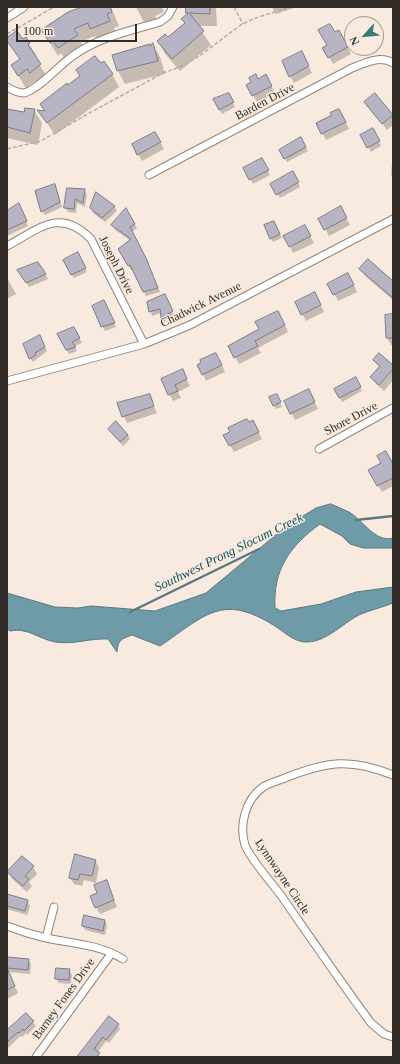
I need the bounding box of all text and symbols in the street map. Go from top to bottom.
scale bar [18,16,139,42]
north arrow [344,16,384,56]
text: 100 m [23,24,53,38]
text: N [347,35,361,47]
street label: Barden Drive [233,80,297,124]
street label: Joseph Drive [95,234,137,296]
street label: Chadwick Avenue [158,279,244,331]
street label: Shore Drive [322,399,380,439]
water label: Southwest Prong Slocum Creek [152,510,306,596]
street label: Lynnwayne Circle [251,836,313,918]
street label: Barney Fones Drive [30,956,98,1042]

